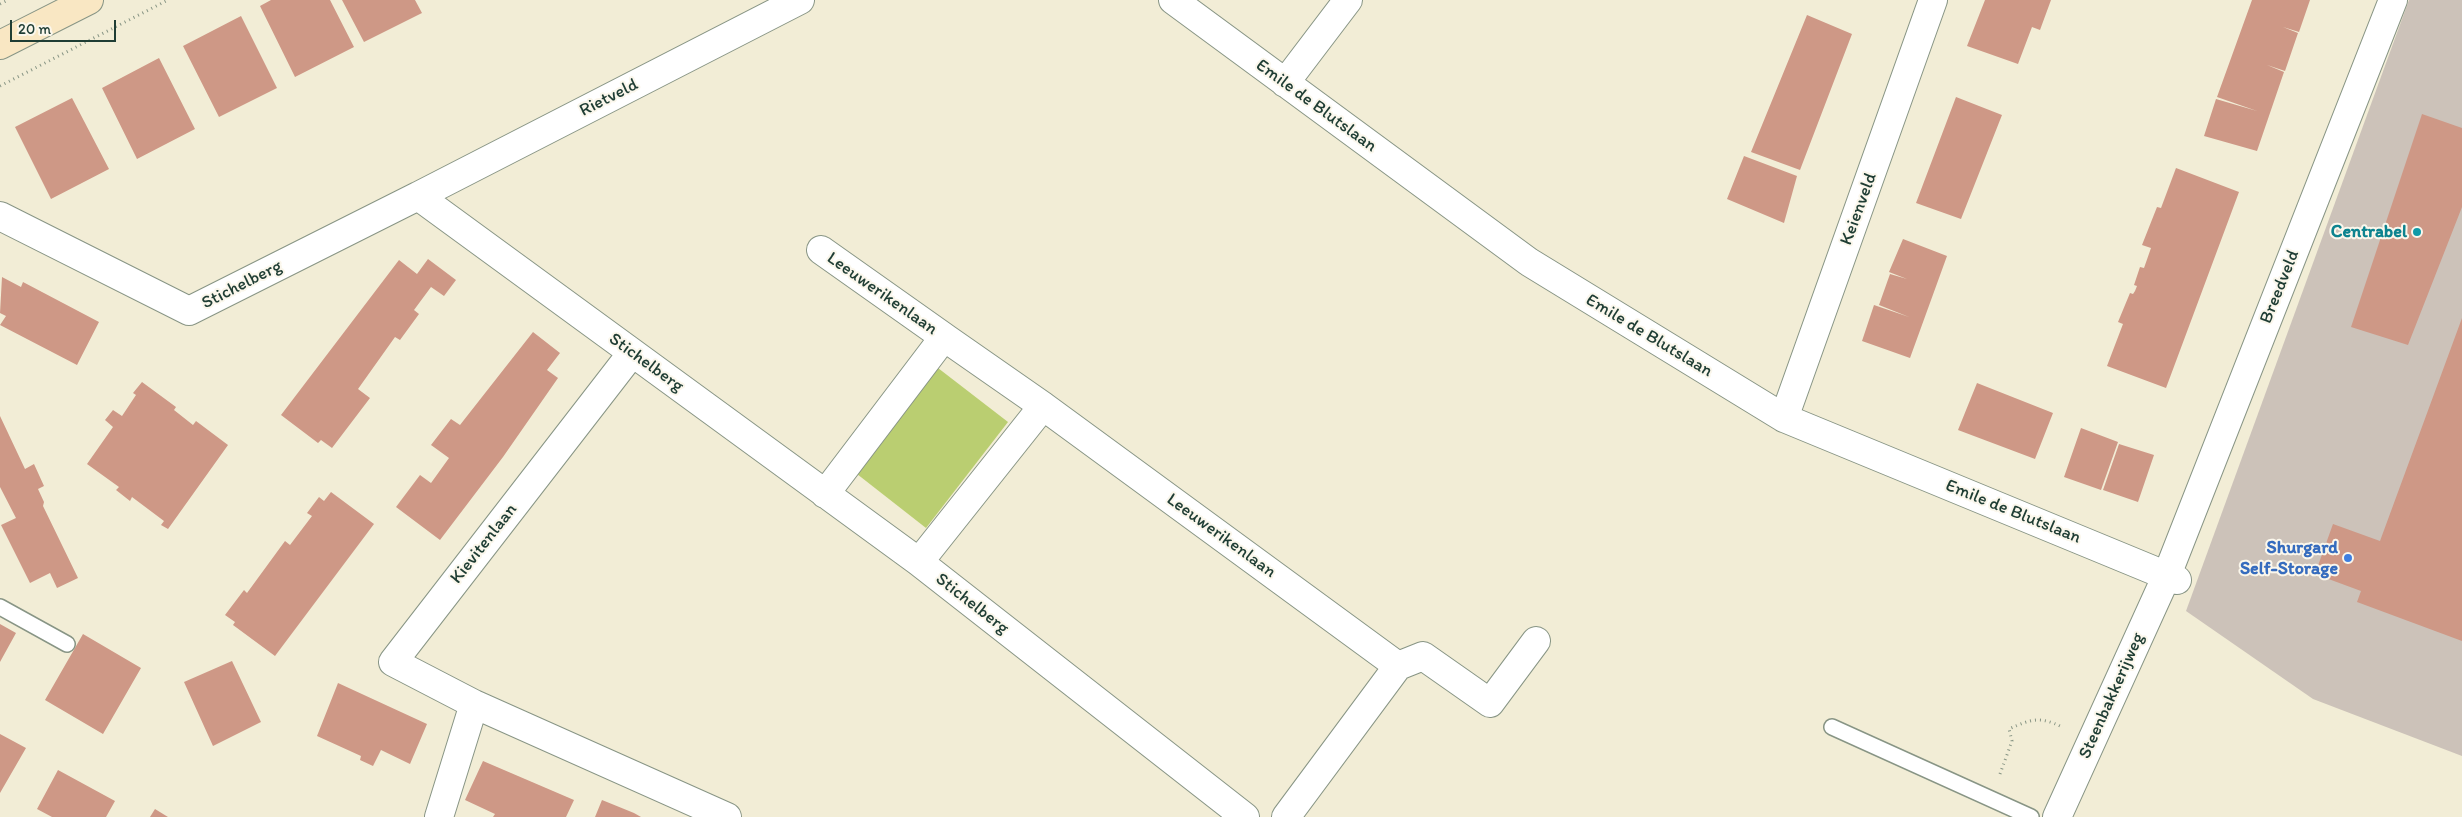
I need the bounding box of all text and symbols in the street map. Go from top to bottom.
scale bar [12,10,119,42]
text: 20 m [18,20,51,38]
street label: Emile de Blutslaan [1251,55,1381,157]
street label: Rietveld [576,74,642,122]
street label: Keienveld [1836,170,1882,248]
place label: Centrabel [2331,221,2407,243]
marker: Centrabel [2411,226,2423,238]
street label: Breedveld [2256,247,2304,327]
street label: Leeuwerikenlaan [822,248,942,340]
street label: Stichelberg [198,256,286,314]
street label: Emile de Blutslaan [1582,290,1716,382]
street label: Stichelberg [604,329,688,397]
street label: Emile de Blutslaan [1942,475,2084,549]
street label: Leeuwerikenlaan [1162,489,1280,583]
street label: Kievitenlaan [446,500,522,588]
place label: Shurgard Self-Storage [2240,537,2338,580]
marker: Shurgard Self-Storage [2342,552,2354,564]
street label: Stichelberg [931,569,1013,639]
street label: Steenbakkerijweg [2075,630,2149,762]

